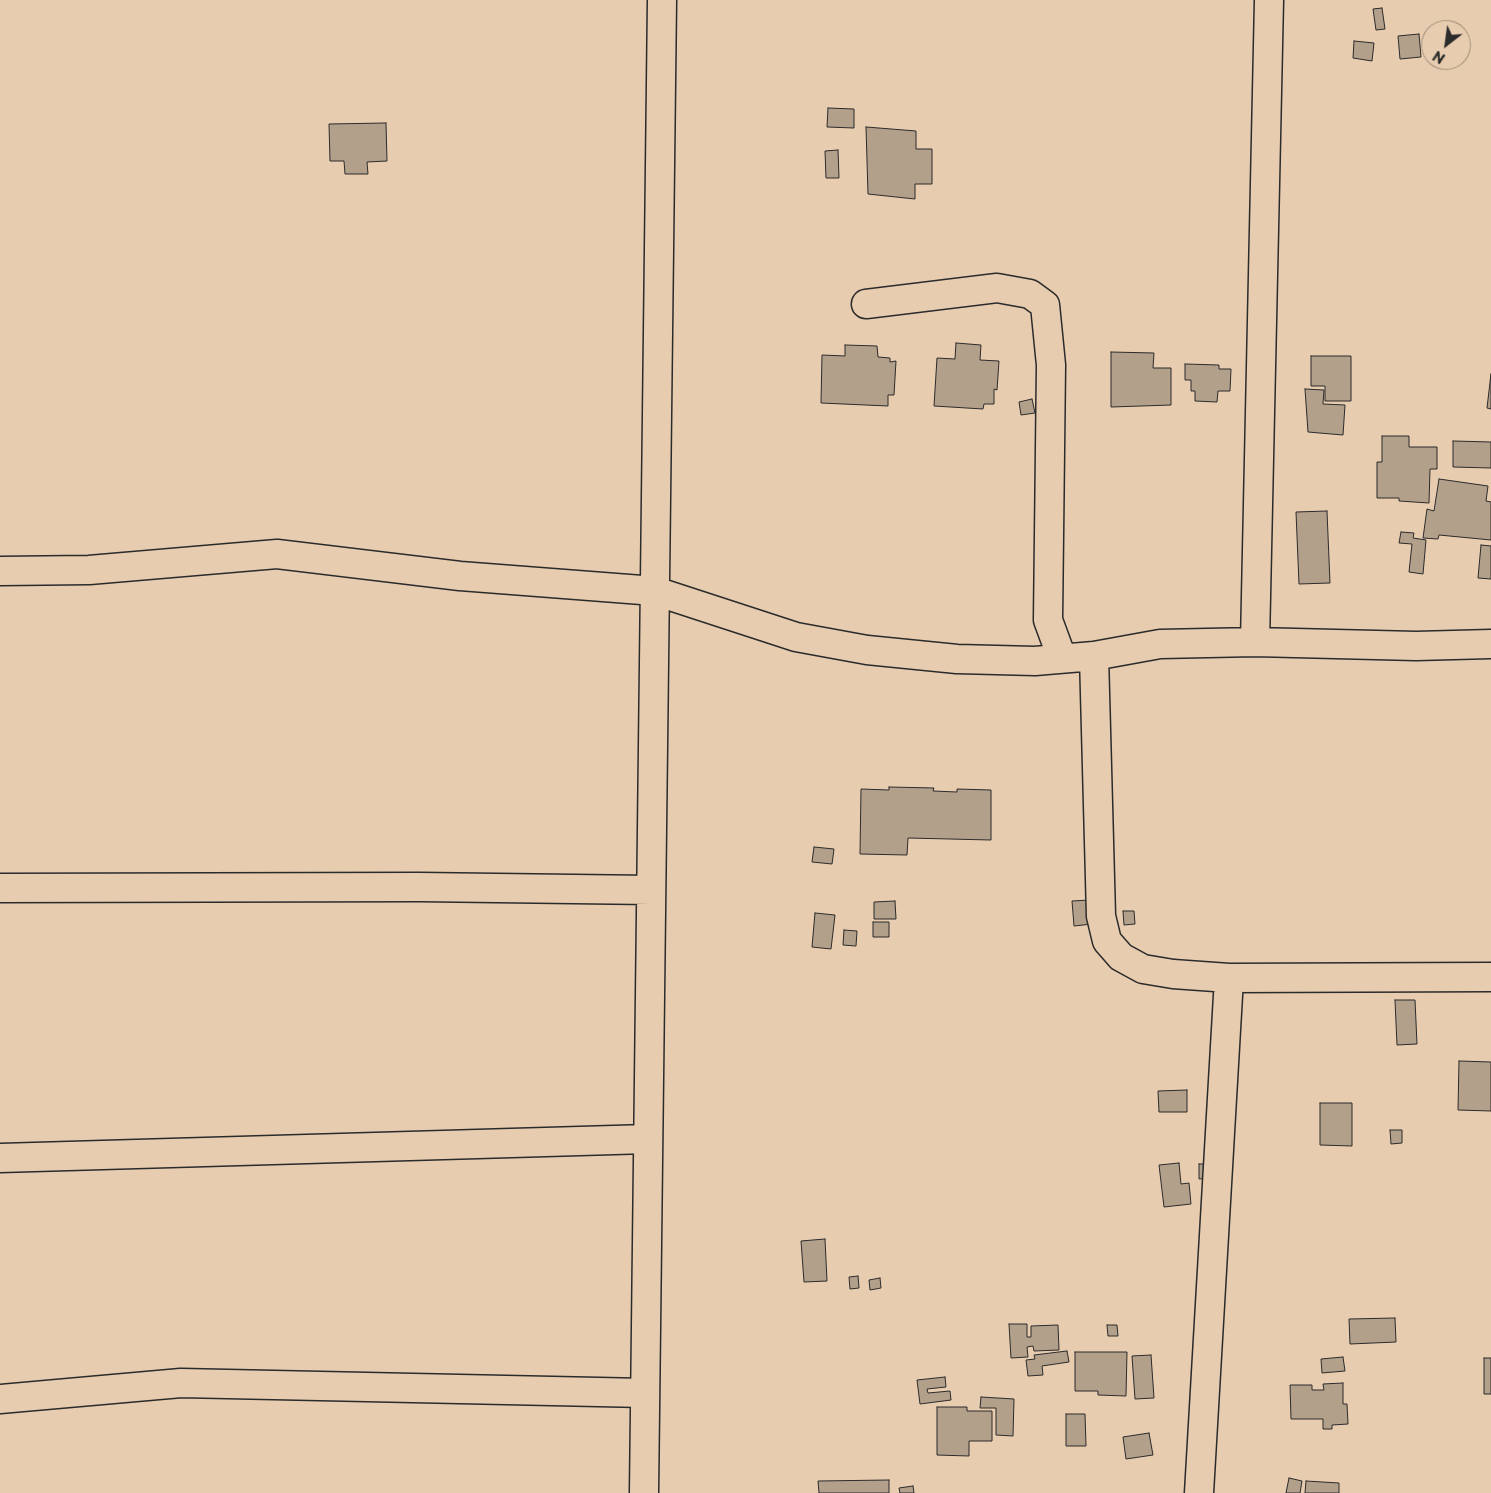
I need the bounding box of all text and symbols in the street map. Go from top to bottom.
north arrow [1421,20,1471,70]
text: N [1429,46,1449,69]

